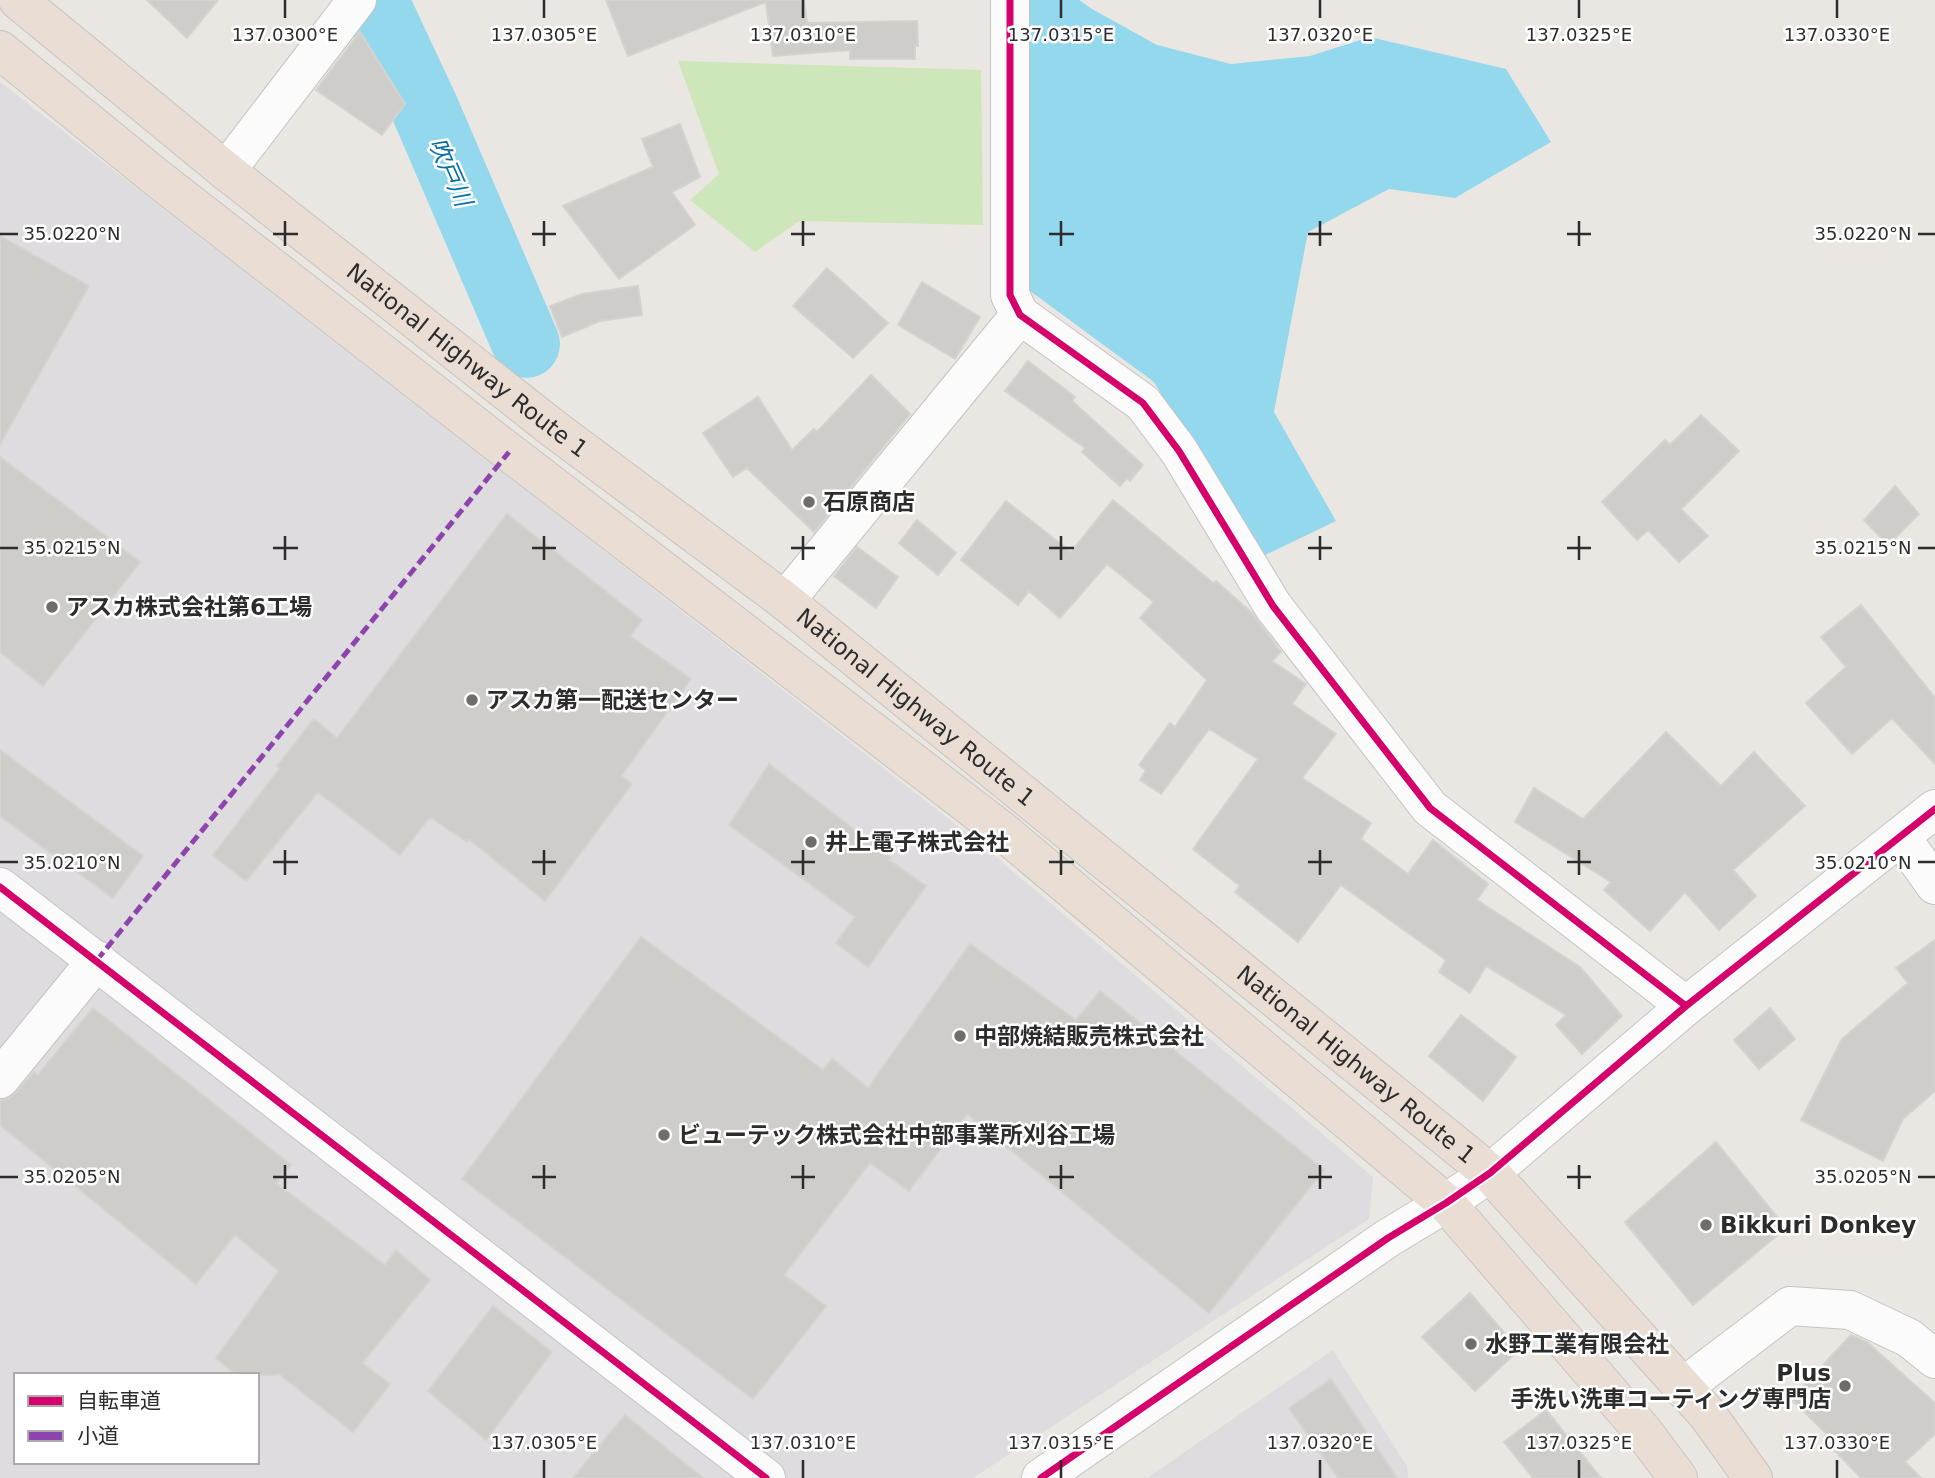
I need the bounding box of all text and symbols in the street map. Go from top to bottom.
text: 137.0300°E [232,24,338,45]
text: 137.0305°E [491,24,597,45]
text: 137.0310°E [750,24,856,45]
text: 137.0315°E [1008,24,1114,45]
text: 137.0320°E [1267,24,1373,45]
text: 137.0325°E [1526,24,1632,45]
text: 137.0330°E [1784,24,1890,45]
water label: 吹戸川 [423,133,479,213]
text: 35.0220°N [24,223,120,244]
text: 35.0220°N [1815,223,1911,244]
street label: National Highway Route 1 [342,258,593,463]
place label: 石原商店 [823,489,915,515]
marker: 石原商店 [801,494,817,510]
text: 35.0215°N [24,537,120,558]
text: 35.0215°N [1815,537,1911,558]
place label: アスカ株式会社第6工場 [66,594,312,620]
marker: アスカ株式会社第6工場 [44,599,60,615]
street label: National Highway Route 1 [792,603,1040,811]
place label: アスカ第一配送センター [486,687,739,713]
marker: アスカ第一配送センター [464,692,480,708]
place label: 井上電子株式会社 [825,829,1009,855]
marker: 井上電子株式会社 [803,834,819,850]
text: 35.0210°N [24,852,120,873]
text: 35.0210°N [1815,852,1911,873]
street label: National Highway Route 1 [1232,960,1480,1169]
place label: 中部焼結販売株式会社 [974,1023,1204,1049]
marker: 中部焼結販売株式会社 [952,1028,968,1044]
place label: ビューテック株式会社中部事業所刈谷工場 [678,1122,1115,1148]
marker: ビューテック株式会社中部事業所刈谷工場 [656,1127,672,1143]
text: 35.0205°N [24,1166,120,1187]
text: 35.0205°N [1815,1166,1911,1187]
place label: Bikkuri Donkey [1720,1212,1916,1238]
marker: Bikkuri Donkey [1698,1217,1714,1233]
place label: 水野工業有限会社 [1485,1331,1669,1357]
marker: 水野工業有限会社 [1463,1336,1479,1352]
place label: Plus 手洗い洗車コーティング専門店 [1510,1360,1831,1412]
legend [14,1373,259,1464]
marker: Plus 手洗い洗車コーティング専門店 [1837,1378,1853,1394]
text: 自転車道 [77,1389,161,1413]
text: 小道 [77,1424,119,1448]
text: 137.0305°E [491,1432,597,1453]
text: 137.0310°E [750,1432,856,1453]
text: 137.0315°E [1008,1432,1114,1453]
text: 137.0320°E [1267,1432,1373,1453]
text: 137.0325°E [1526,1432,1632,1453]
text: 137.0330°E [1784,1432,1890,1453]

